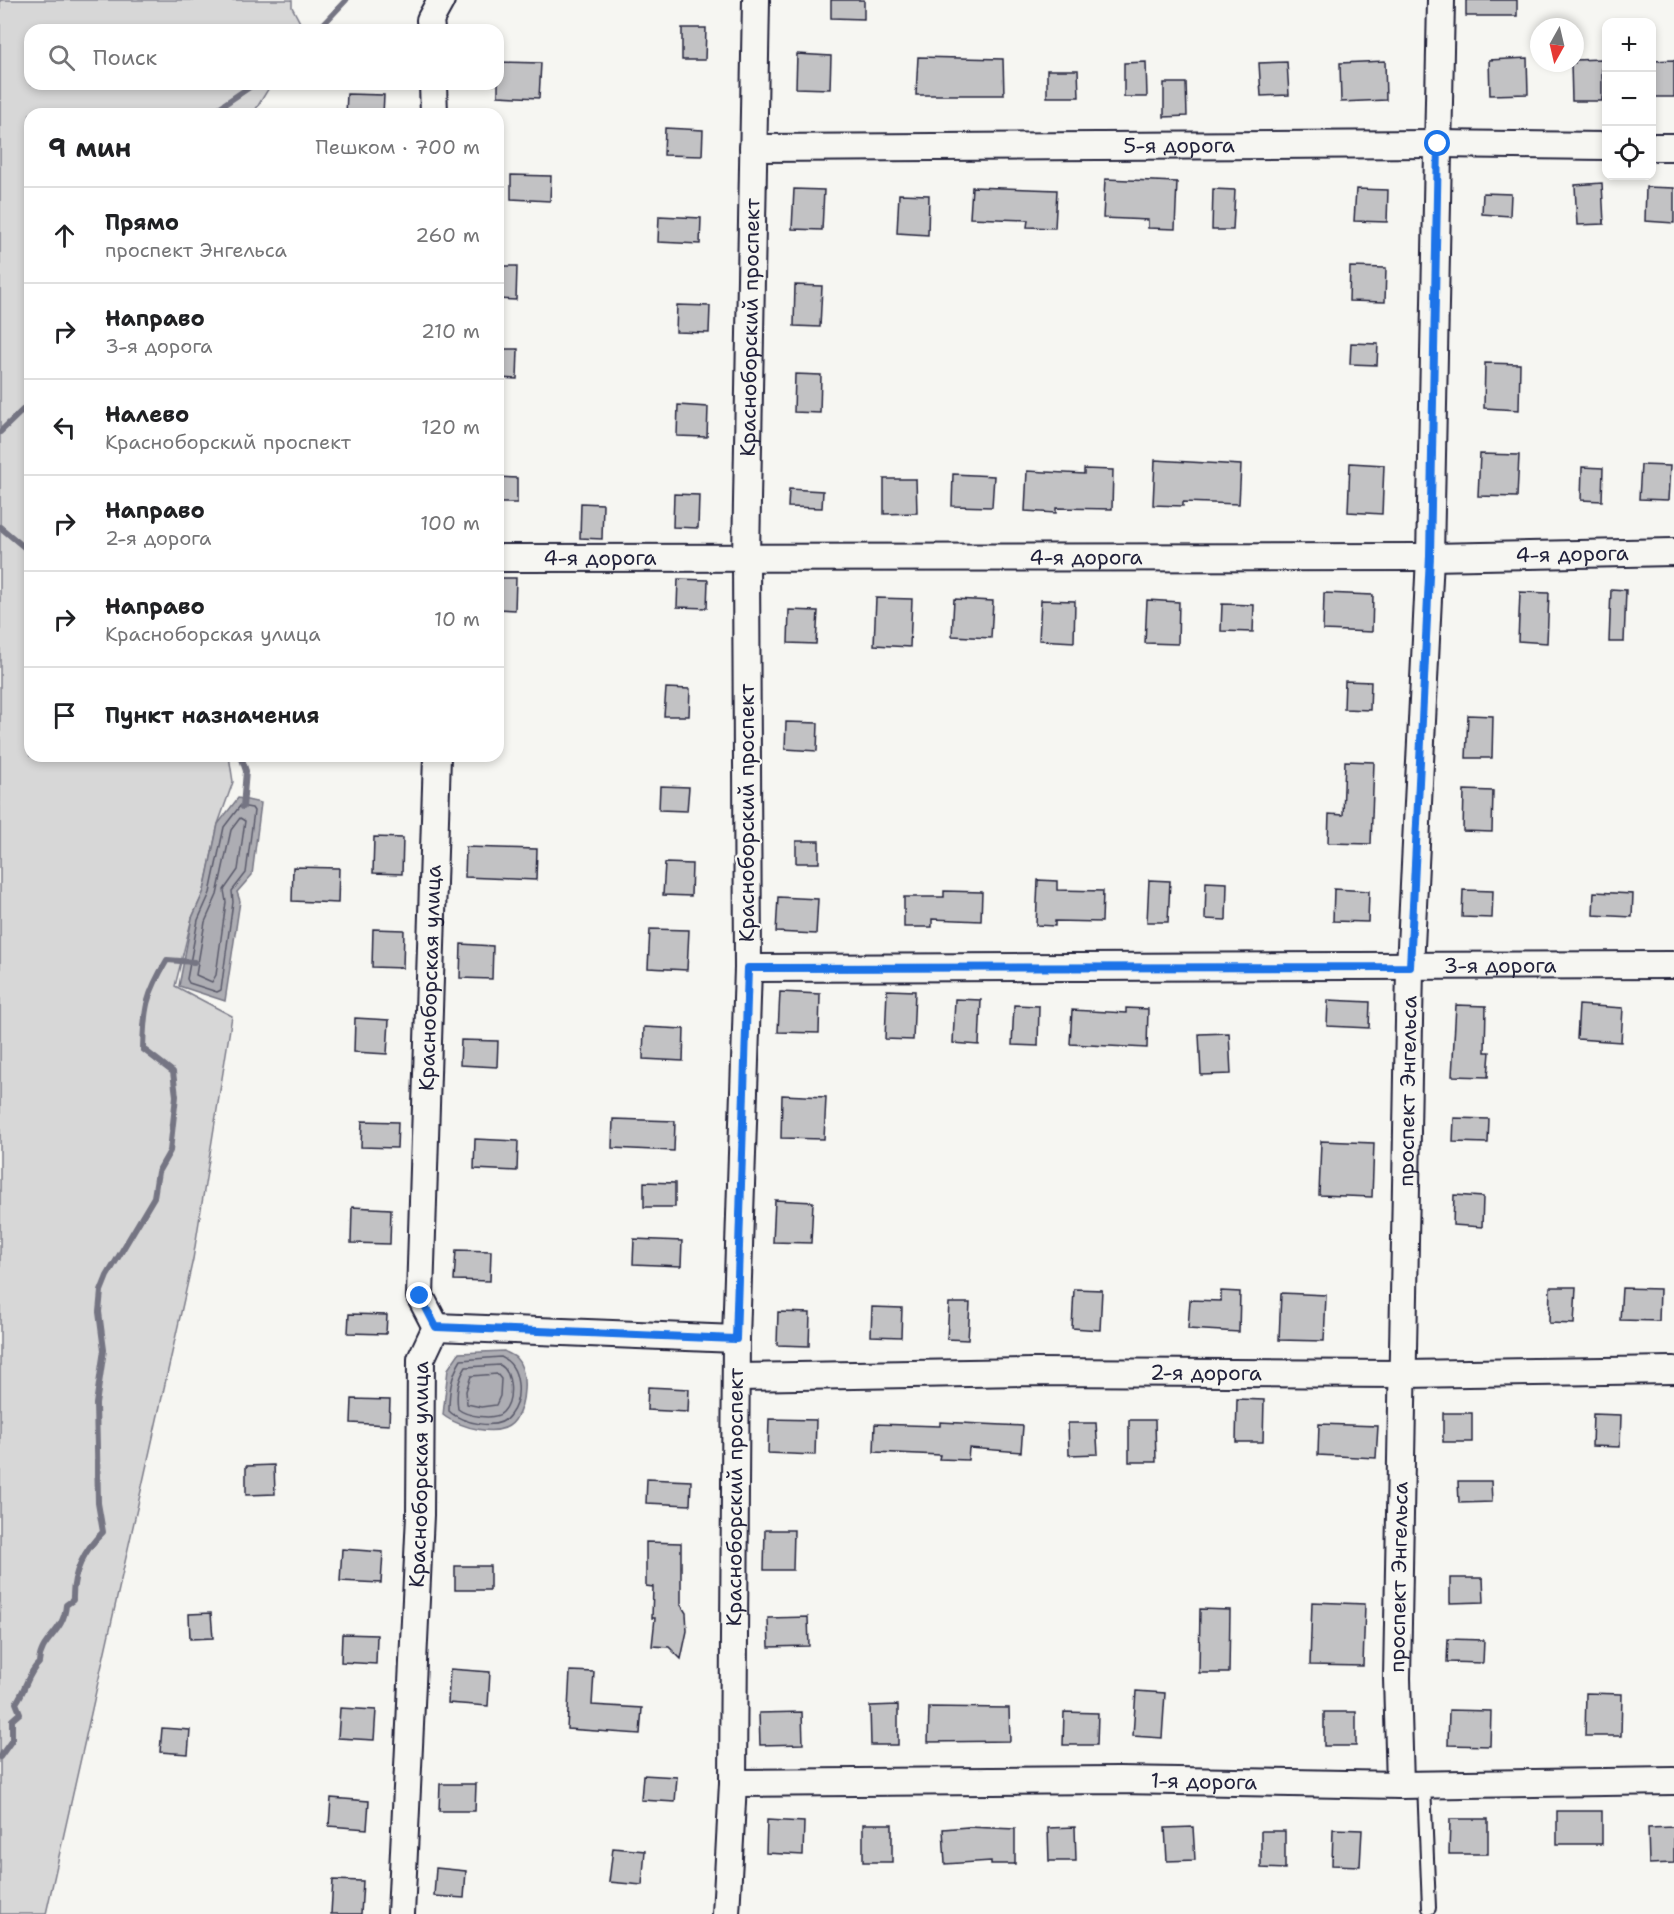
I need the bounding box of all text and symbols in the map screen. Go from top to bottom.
north arrow [1530,18,1584,72]
map controls [1602,18,1656,180]
button: + [1602,18,1656,72]
search box [24,24,504,90]
icon: search [45,41,78,74]
text: Поиск [93,43,157,72]
button: − [1602,72,1656,126]
button: locate [1602,126,1656,180]
text: 9 мин [48,130,131,165]
route start [1424,130,1450,156]
street label: 5-я дорога [1123,131,1235,160]
text: Пешком · 700 m [315,134,480,160]
street label: Красноборский проспект [734,198,766,457]
text: Прямо [105,208,179,237]
icon: ahead [48,219,81,252]
text: 260 m [415,222,480,248]
text: проспект Энгельса [105,237,287,263]
text: Направо [105,304,205,333]
icon: right [48,315,81,348]
text: 210 m [421,318,480,344]
text: 3-я дорога [105,333,212,359]
text: Налево [105,400,189,429]
icon: left [48,411,81,444]
text: 120 m [421,414,480,440]
text: Красноборский проспект [105,429,351,455]
text: Направо [105,496,205,525]
icon: right [48,507,81,540]
text: 100 m [420,510,480,536]
text: 2-я дорога [105,525,211,551]
street label: 4-я дорога [1515,539,1629,569]
street label: 4-я дорога [1029,543,1143,571]
street label: 4-я дорога [543,544,657,572]
text: Направо [105,592,205,621]
icon: right [48,603,81,636]
text: 10 m [434,606,480,632]
text: Красноборская улица [105,621,321,647]
street label: Красноборский проспект [733,684,761,942]
icon: arrive [48,699,81,732]
text: Пункт назначения [105,701,319,730]
street label: Красноборская улица [412,864,448,1091]
street label: 3-я дорога [1443,951,1556,980]
street label: проспект Энгельса [1392,995,1423,1187]
route end [406,1282,432,1308]
street label: 2-я дорога [1150,1359,1262,1387]
street label: Красноборская улица [403,1361,435,1588]
street label: Красноборский проспект [720,1368,750,1627]
street label: проспект Энгельса [1383,1481,1415,1673]
street label: 1-я дорога [1150,1767,1258,1796]

